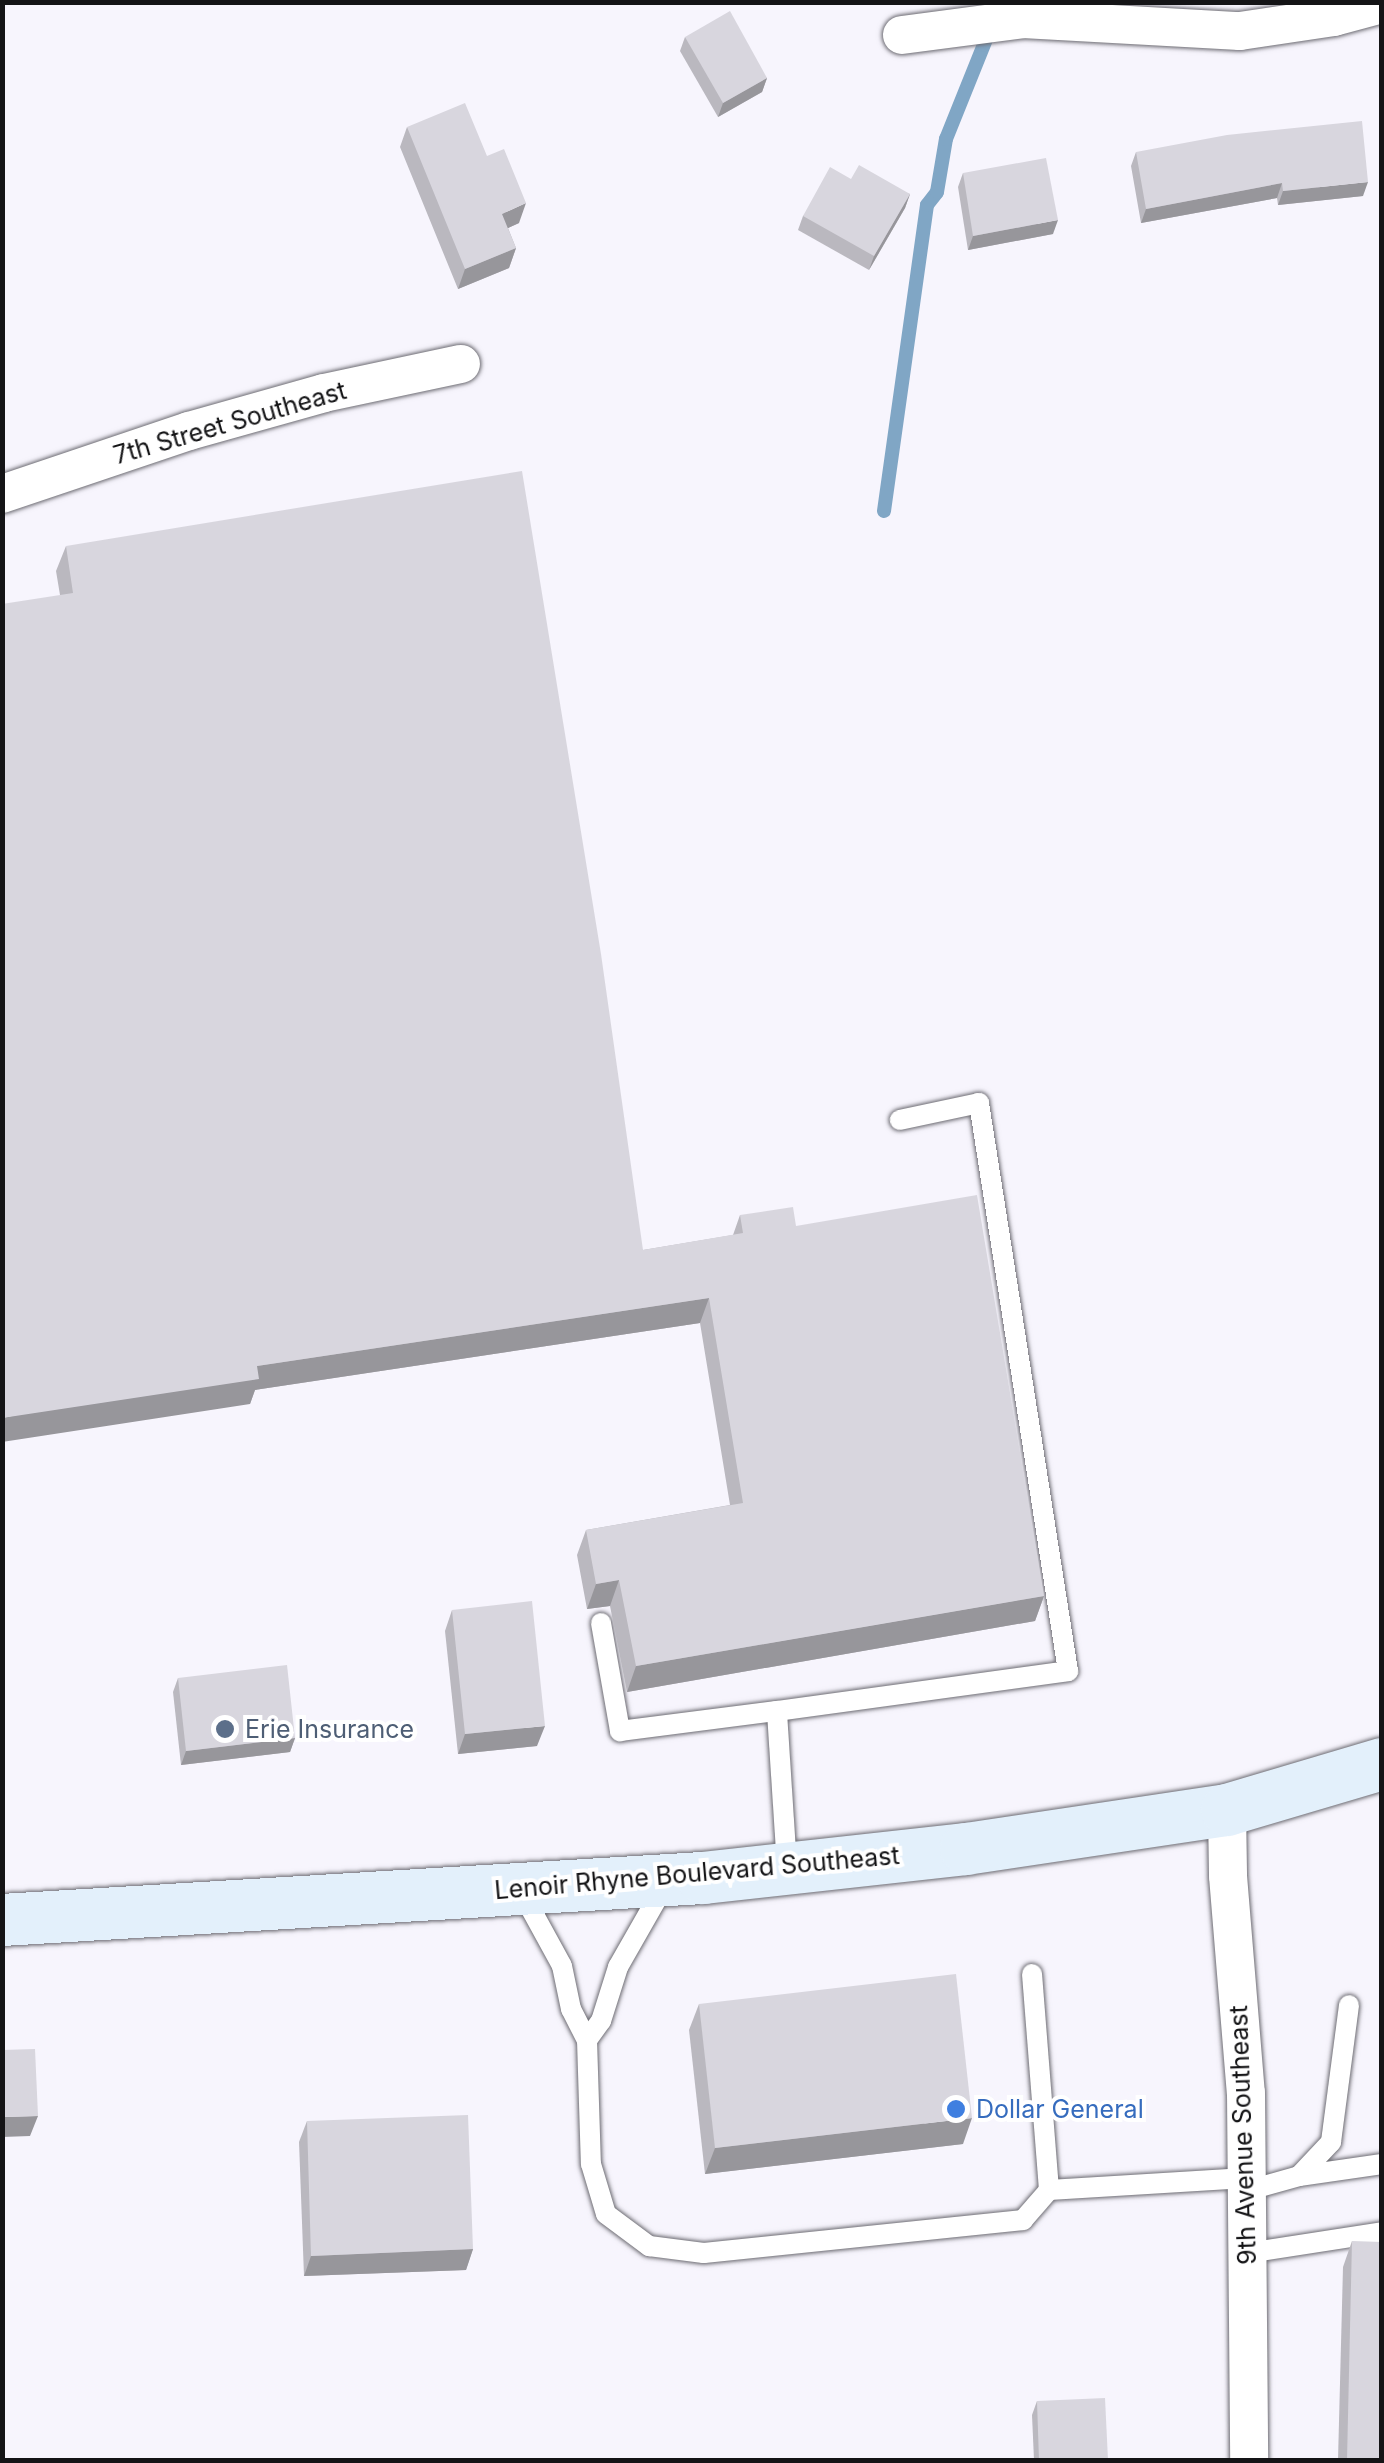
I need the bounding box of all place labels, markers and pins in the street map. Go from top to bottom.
place label: Erie Insurance [245,1714,414,1744]
marker: Erie Insurance [214,1718,236,1740]
place label: Dollar General [976,2094,1144,2124]
marker: Dollar General [945,2098,967,2120]

